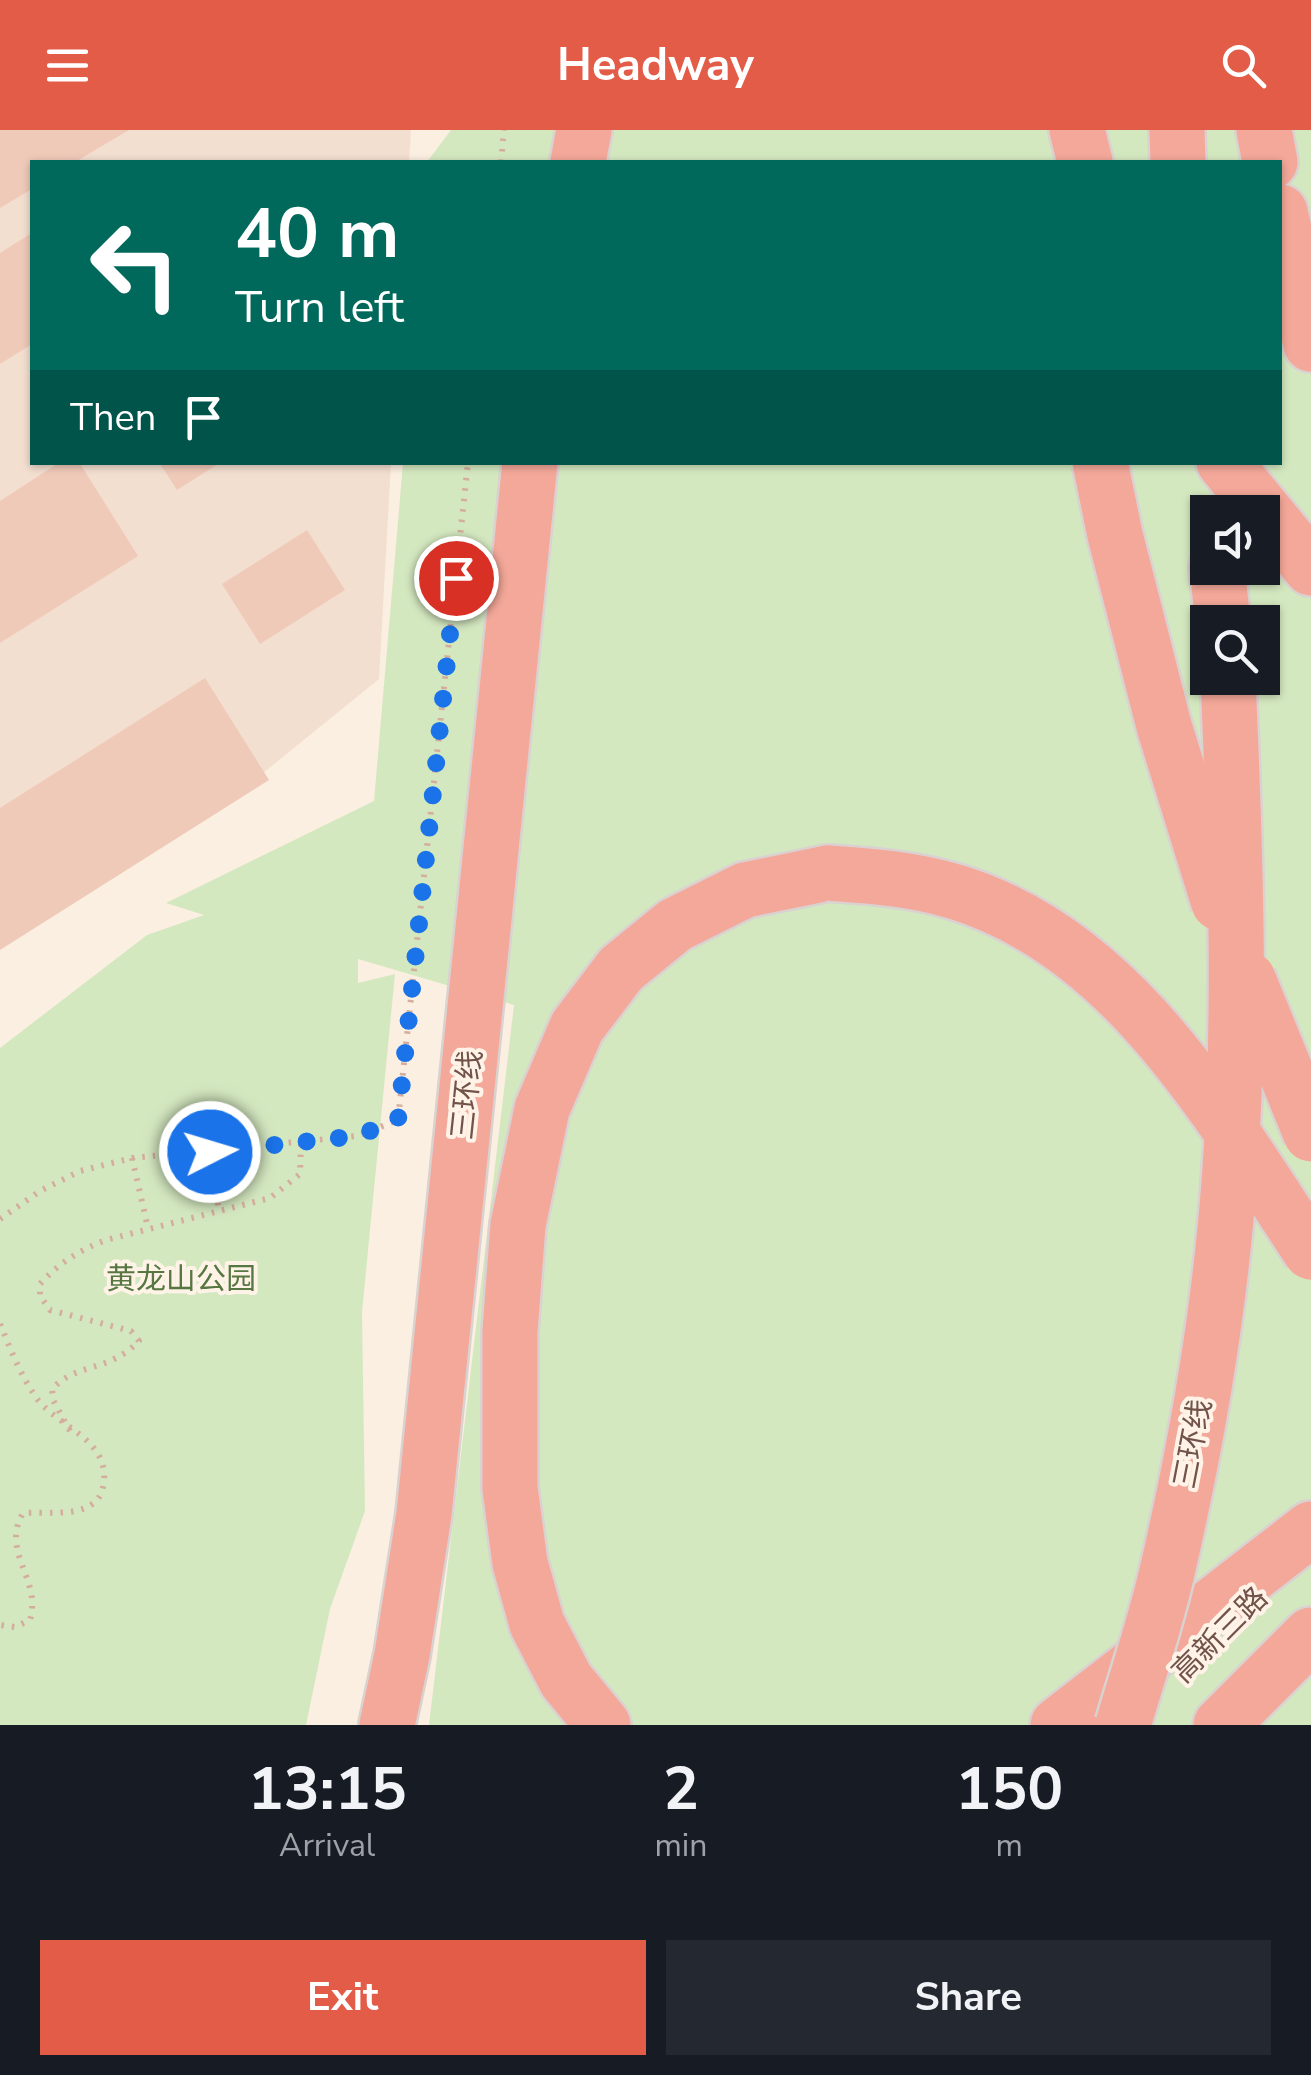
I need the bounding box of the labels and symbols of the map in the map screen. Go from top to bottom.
pin [414,536,499,621]
street label: 三环线 [442,1048,492,1142]
position arrow [158,1100,262,1204]
park label: 黄龙山公园 [106,1259,256,1300]
street label: 三环线 [1164,1396,1222,1492]
street label: 高新三路 [1163,1578,1277,1692]

